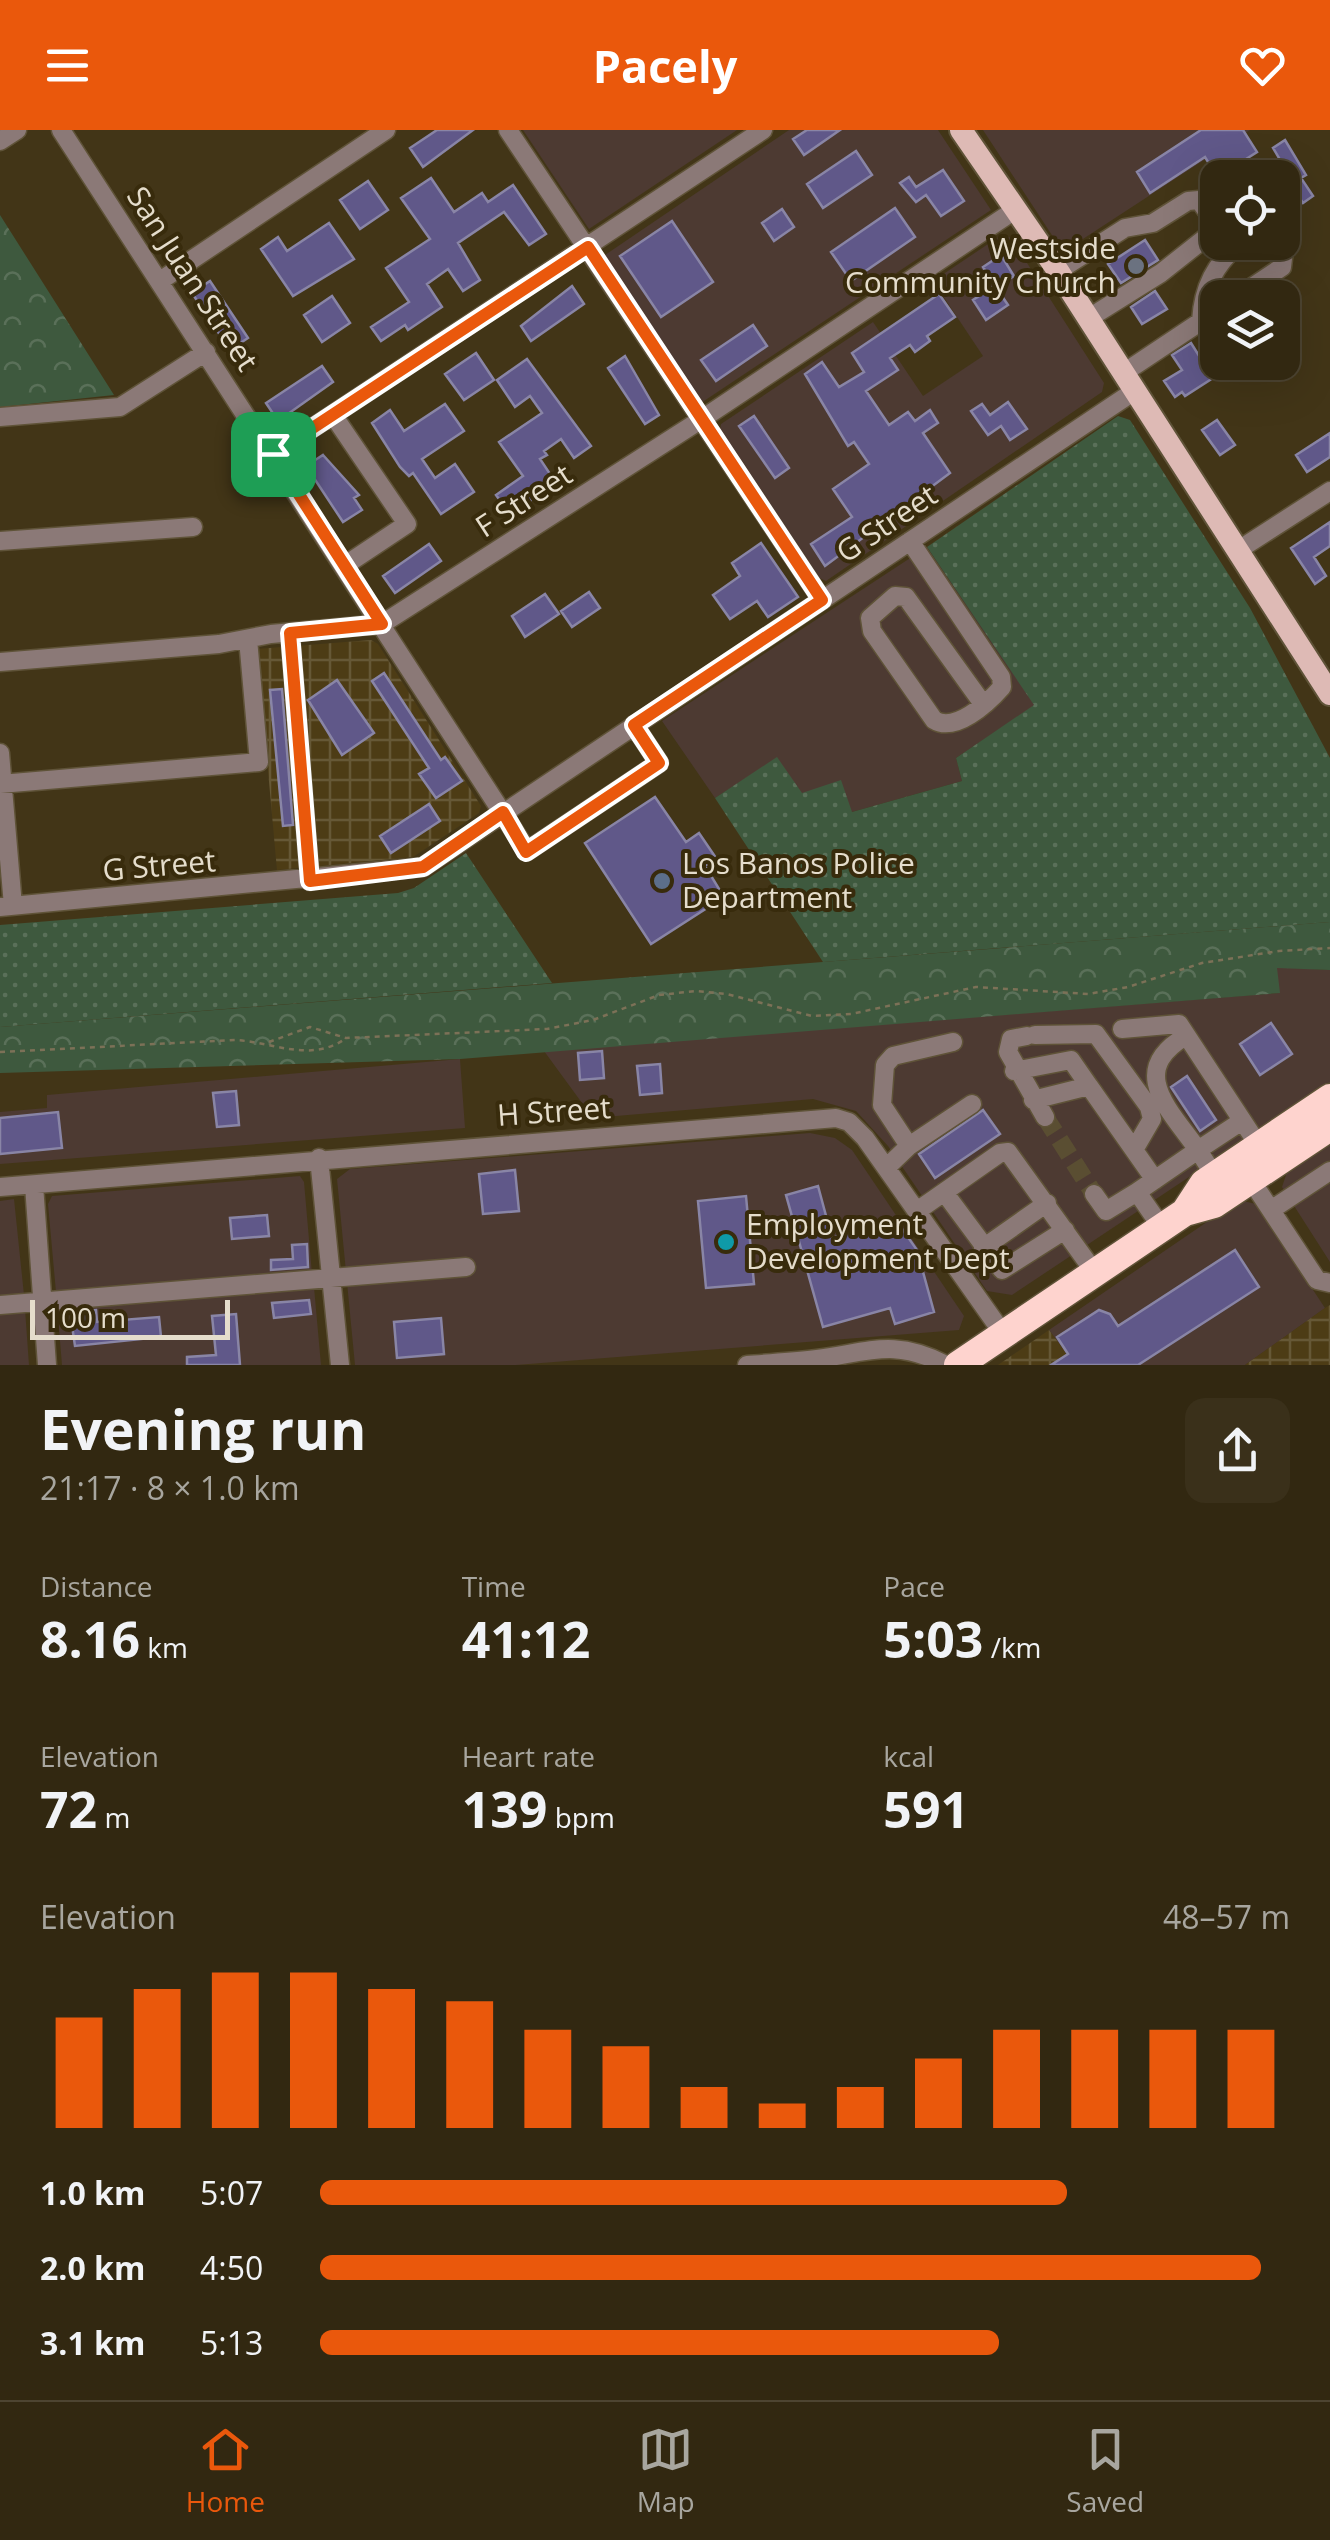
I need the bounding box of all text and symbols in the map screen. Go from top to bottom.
text: Pacely [593,35,737,96]
icon: menu [40,38,95,93]
icon: heart [1235,38,1290,93]
map controls [1200,160,1300,380]
button: locate [1200,160,1300,260]
street label: San Juan Street [118,178,268,378]
place label: Westside Community Church [845,227,1116,302]
marker: Westside Community Church [1125,255,1147,277]
button: layers [1200,280,1300,380]
pin [231,412,316,497]
icon: arrive [246,427,301,482]
street label: F Street [467,453,579,546]
street label: G Street [828,474,945,571]
street label: G Street [101,839,217,890]
place label: Los Banos Police Department [682,842,915,917]
marker: Los Banos Police Department [651,870,673,892]
street label: H Street [496,1086,612,1135]
place label: Employment Development Dept [746,1203,1010,1278]
marker: Employment Development Dept [715,1231,737,1253]
scale bar [30,1295,230,1340]
text: 100 m [45,1298,126,1336]
text: Evening run [40,1391,366,1466]
button: share [1185,1398,1290,1503]
text: 21:17 · 8 × 1.0 km [40,1466,300,1509]
text: Distance [40,1567,153,1605]
text: Time [462,1567,526,1605]
text: Pace [883,1567,945,1605]
text: 8.16 [40,1605,140,1673]
text: 41:12 [462,1605,590,1673]
text: 5:03 [883,1605,983,1673]
text: km [140,1628,188,1666]
text: /km [983,1628,1042,1666]
text: Elevation [40,1737,159,1775]
text: Heart rate [462,1737,595,1775]
text: kcal [883,1737,934,1775]
text: 72 [40,1775,97,1843]
text: 139 [462,1775,547,1843]
text: 591 [883,1775,969,1843]
text: m [97,1798,130,1836]
text: bpm [547,1798,615,1836]
text: Elevation [40,1895,176,1938]
text: 48–57 m [1163,1895,1290,1938]
text: 1.0 km [40,2171,145,2214]
text: 5:07 [200,2171,263,2214]
text: 2.0 km [40,2246,145,2289]
text: 4:50 [200,2246,263,2289]
text: 3.1 km [40,2321,145,2364]
text: 5:13 [200,2321,263,2364]
tab: Home [186,2422,265,2520]
tab: Map [637,2422,695,2520]
tab: Saved [1066,2422,1144,2520]

